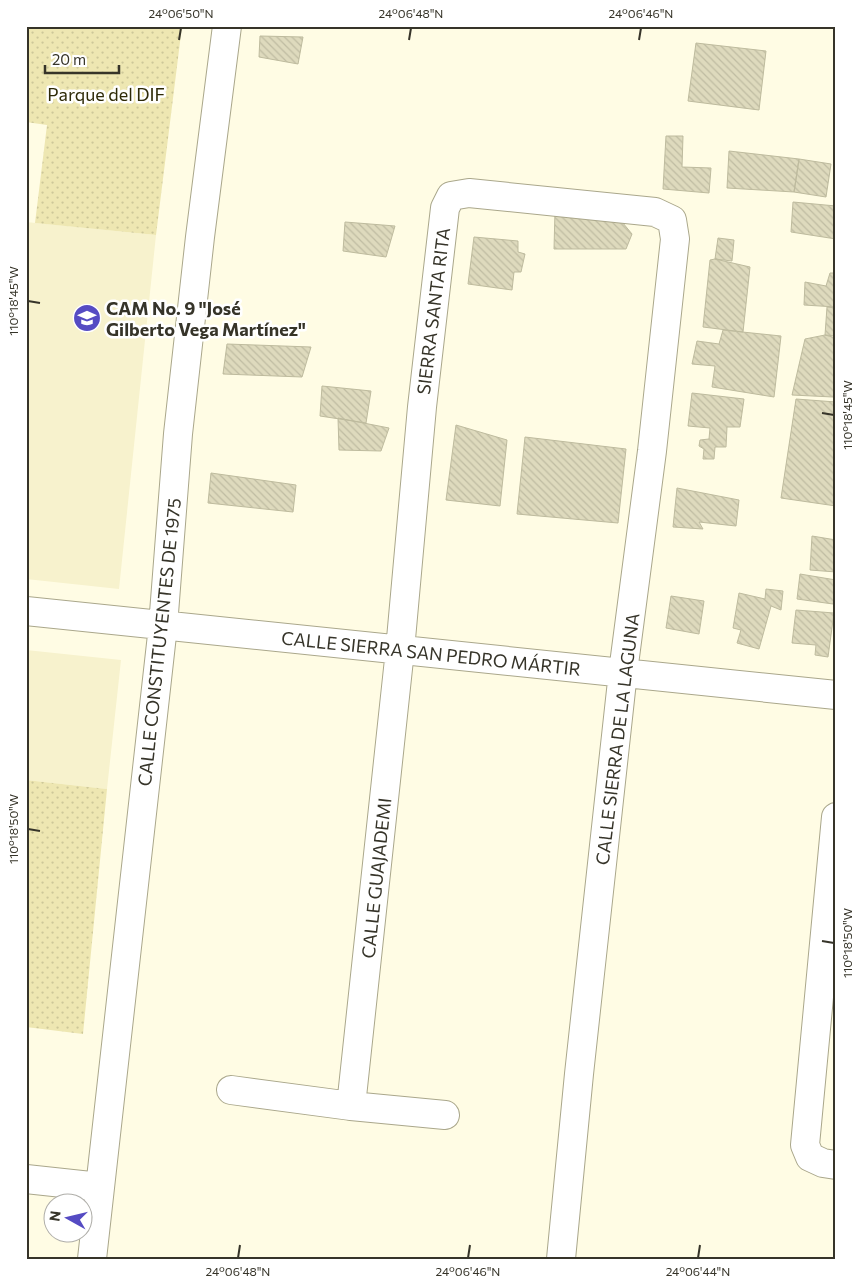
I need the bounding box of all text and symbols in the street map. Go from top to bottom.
text: 24°06'50"N [148,6,214,20]
text: 24°06'48"N [379,6,443,20]
text: 24°06'46"N [609,6,673,20]
scale bar [45,42,119,74]
text: 20 m [52,50,86,68]
park label: Parque del DIF [47,83,165,105]
street label: SIERRA SANTA RITA [412,226,454,396]
text: 110°18'45"W [6,266,20,336]
place label: CAM No. 9 "José Gilberto Vega Martínez" [106,297,306,340]
school or university icon: CAM No. 9 "José Gilberto Vega Martínez" [72,303,102,333]
text: 110°18'45"W [840,380,854,450]
street label: CALLE CONSTITUYENTES DE 1975 [133,497,185,787]
street label: CALLE SIERRA DE LA LAGUNA [591,612,643,866]
street label: CALLE SIERRA SAN PEDRO MÁRTIR [280,626,582,680]
text: 110°18'50"W [6,794,20,864]
street label: CALLE GUAJADEMI [357,796,395,960]
text: 110°18'50"W [840,908,854,978]
north arrow [42,1192,92,1242]
text: N [45,1210,64,1223]
text: 24°06'48"N [206,1264,270,1278]
text: 24°06'46"N [436,1264,500,1278]
text: 24°06'44"N [666,1264,730,1278]

